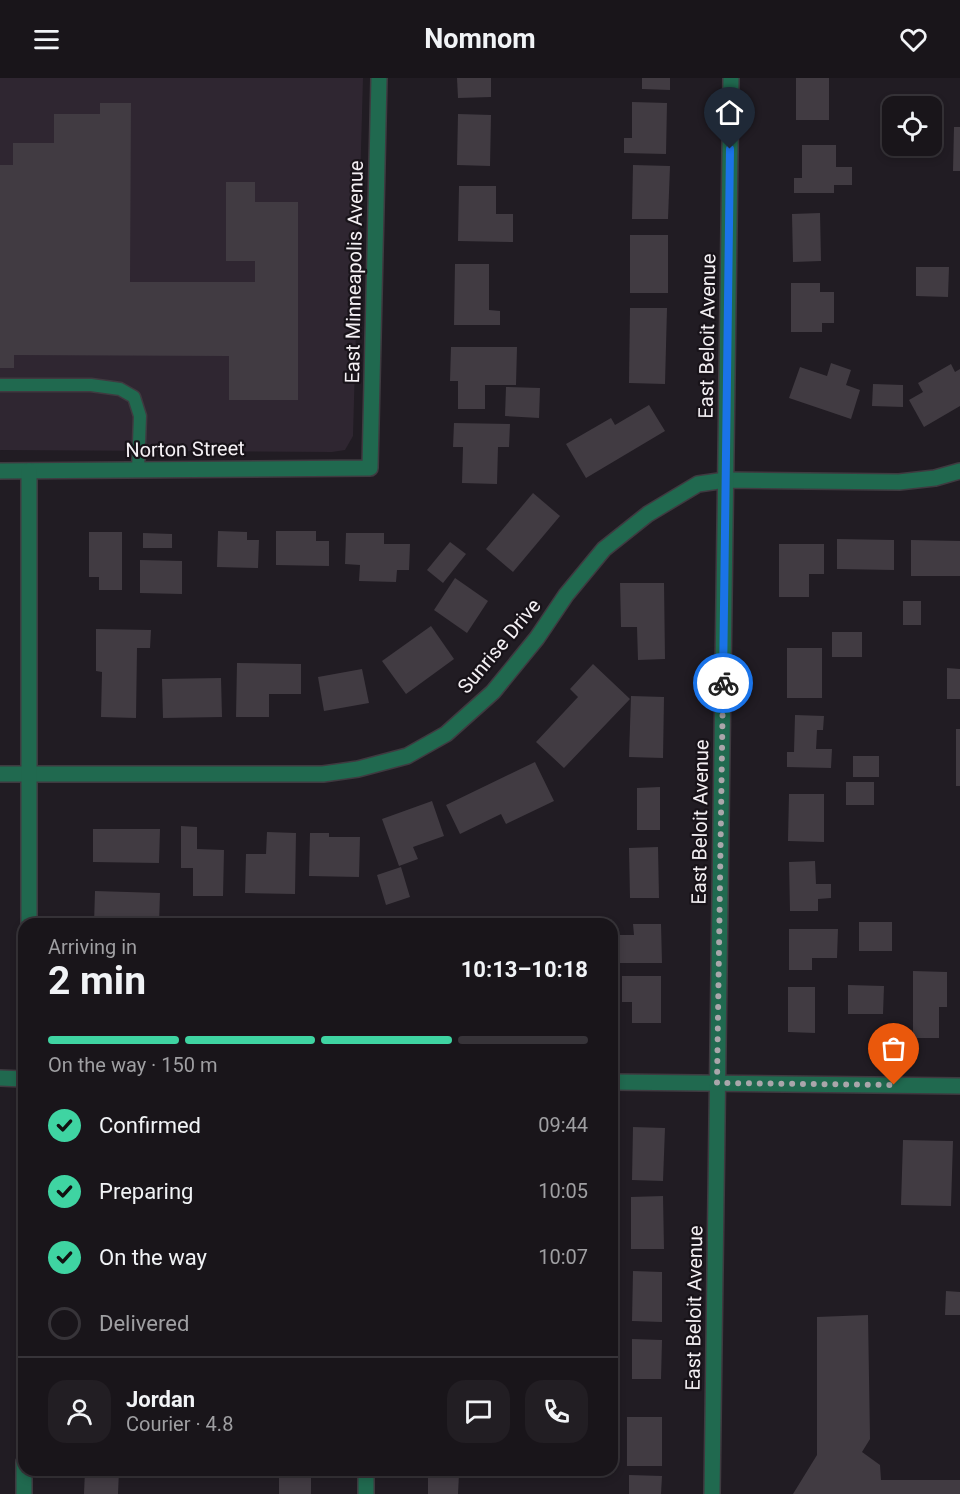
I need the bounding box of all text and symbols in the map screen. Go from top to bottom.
icon: menu [30,23,63,56]
text: Nomnom [424,23,536,55]
icon: heart [897,23,930,56]
pin [704,87,755,149]
icon: home [713,96,746,129]
map controls [882,96,942,156]
button: locate [882,96,942,156]
street label: East Minneapolis Avenue [340,160,368,384]
street label: East Beloit Avenue [694,253,720,419]
street label: Norton Street [125,436,245,462]
street label: Sunrise Drive [452,594,546,698]
courier [693,653,753,713]
icon: bike [707,667,740,700]
street label: East Beloit Avenue [687,739,713,905]
text: Arriving in [48,935,137,959]
text: 10:13–10:18 [461,957,588,982]
text: 2 min [48,958,146,1004]
pin [868,1023,919,1085]
icon: bag [877,1032,910,1065]
text: On the way · 150 m [48,1053,217,1077]
icon: check [48,1109,81,1142]
text: Confirmed [99,1113,201,1138]
text: 09:44 [538,1113,588,1137]
icon: check [48,1175,81,1208]
text: Preparing [99,1179,193,1204]
text: 10:05 [538,1179,588,1203]
street label: East Beloit Avenue [681,1225,707,1391]
icon: check [48,1241,81,1274]
text: On the way [99,1245,207,1270]
text: 10:07 [538,1245,588,1269]
text: Delivered [99,1311,189,1336]
button: person [48,1380,111,1443]
button: chat [447,1380,510,1443]
button: phone [525,1380,588,1443]
text: Jordan [126,1387,195,1412]
text: Courier · 4.8 [126,1412,233,1436]

